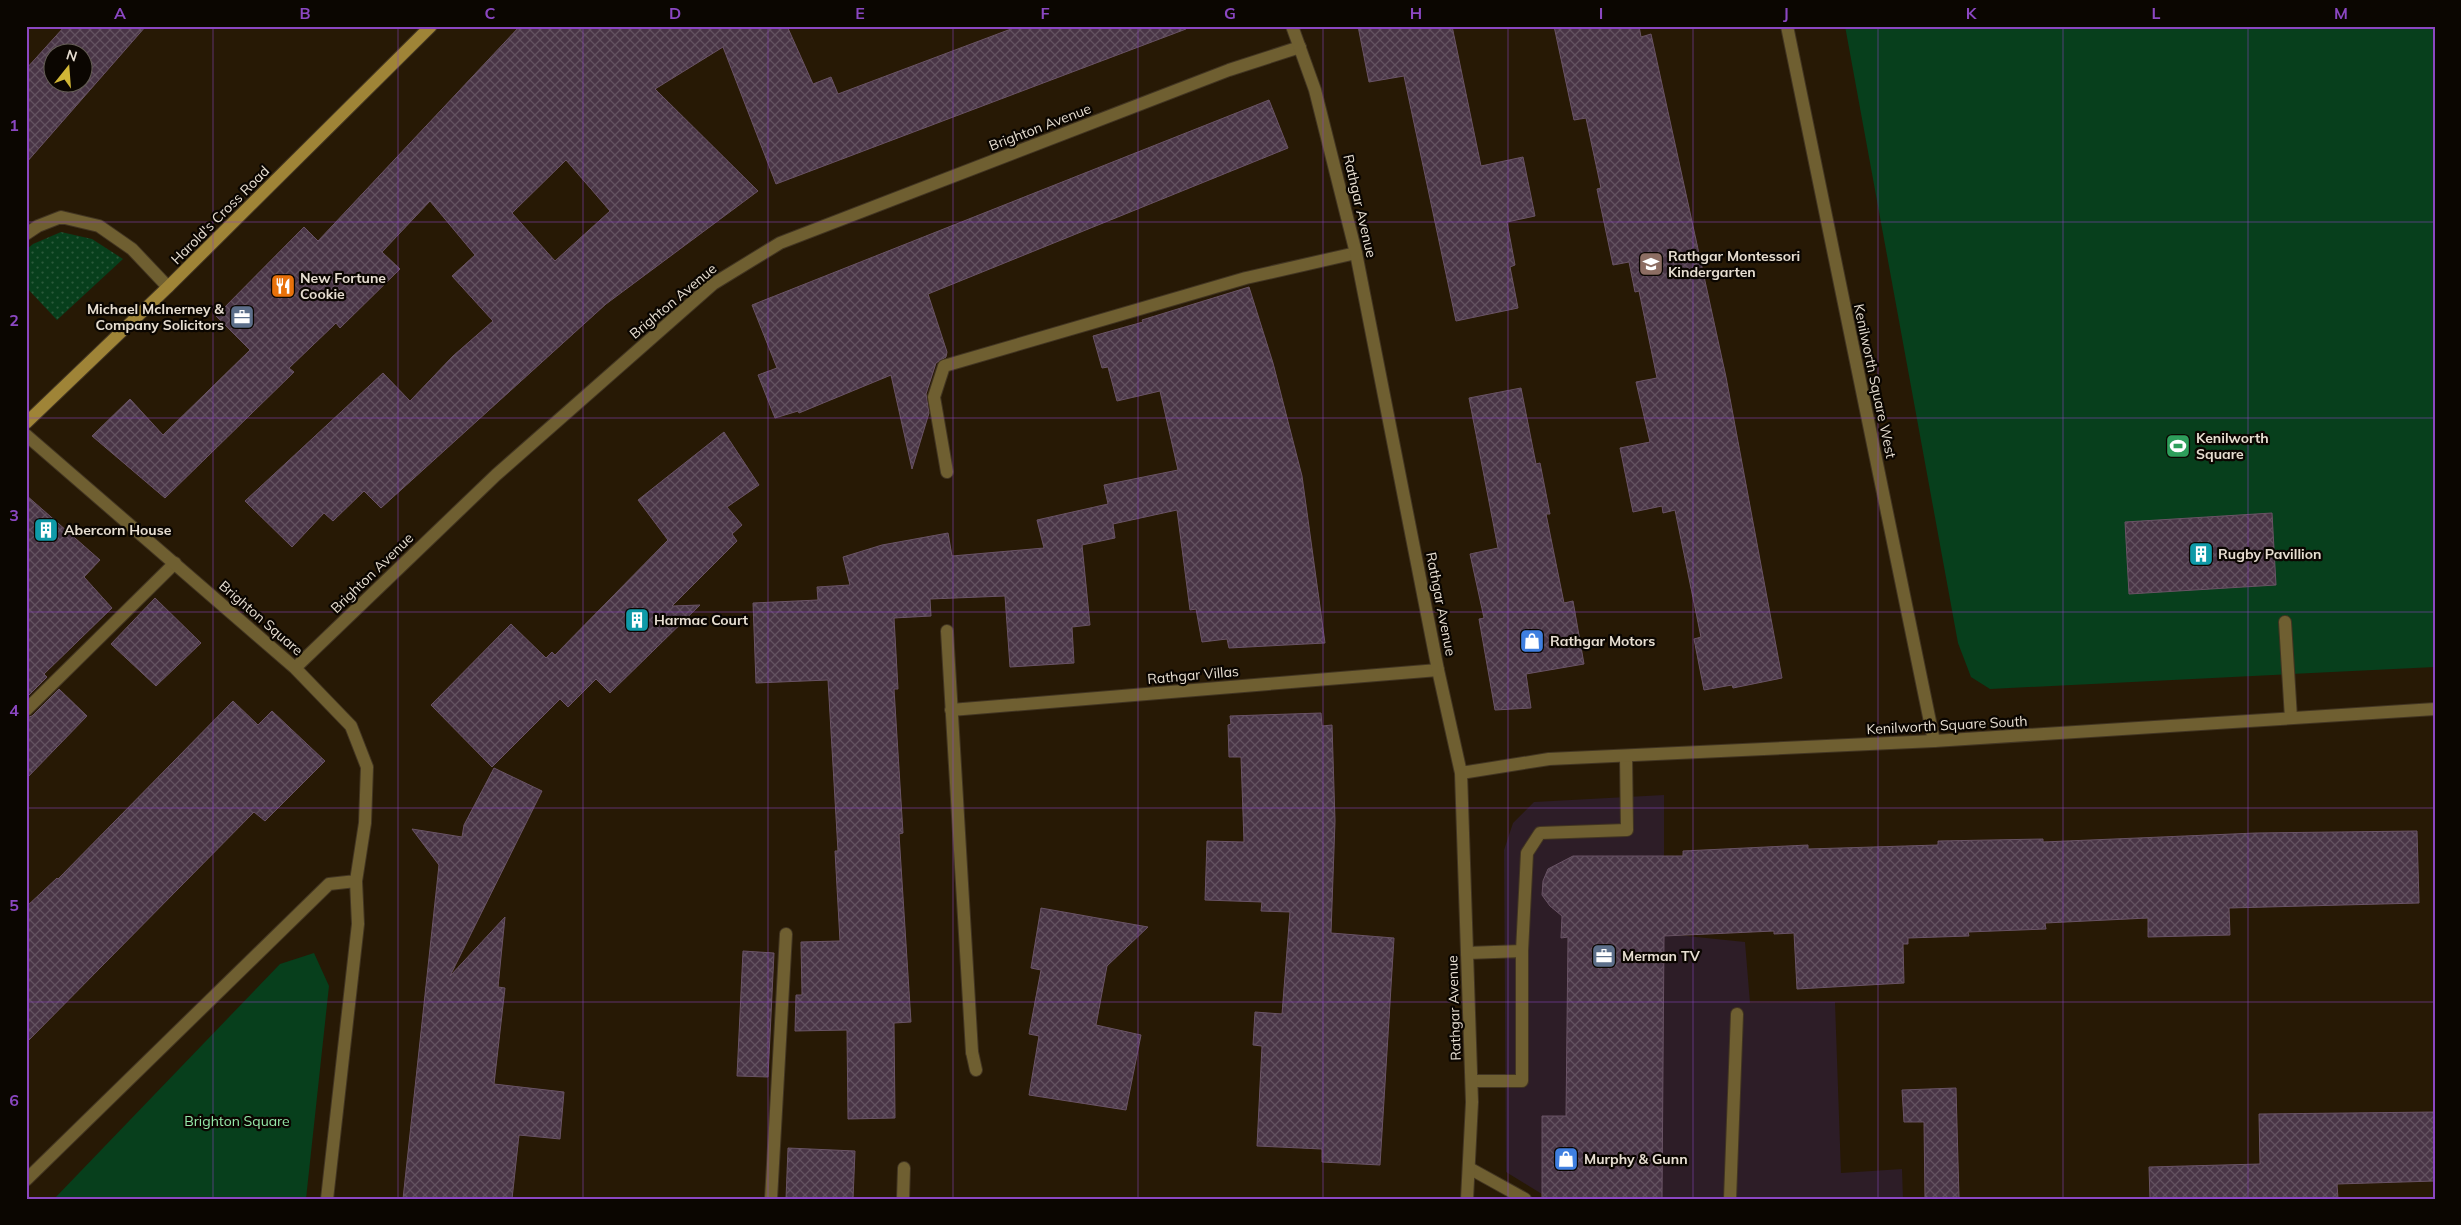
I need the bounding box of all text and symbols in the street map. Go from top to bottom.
text: A [114,3,126,23]
text: B [299,3,311,23]
text: C [485,3,496,23]
text: D [669,3,681,23]
text: E [855,3,865,23]
text: F [1040,3,1050,23]
text: G [1224,3,1236,23]
text: H [1410,3,1422,23]
text: I [1599,3,1603,23]
text: J [1783,3,1789,23]
text: K [1966,3,1978,23]
text: L [2152,3,2161,23]
text: M [2334,3,2348,23]
north arrow [42,42,92,92]
text: N [64,45,79,66]
street label: Brighton Avenue [986,99,1094,155]
text: 1 [9,115,19,135]
street label: Rathgar Avenue [1339,153,1381,259]
street label: Harold's Cross Road [167,162,273,268]
place label: Rathgar Montessori Kindergarten [1668,247,1800,281]
school or university icon: Rathgar Montessori Kindergarten [1638,251,1664,277]
street label: Brighton Avenue [626,259,720,343]
place label: New Fortune Cookie [300,269,386,303]
restaurant icon: New Fortune Cookie [270,273,296,299]
place label: Michael McInerney & Company Solicitors [87,300,224,334]
street label: Kenilworth Square West [1850,302,1900,460]
office icon: Michael McInerney & Company Solicitors [229,304,255,330]
text: 2 [9,310,19,330]
place label: Kenilworth Square [2196,429,2269,463]
sports icon: Kenilworth Square [2165,433,2191,459]
text: 3 [9,505,19,525]
building icon: Abercorn House [33,517,59,543]
place label: Abercorn House [64,521,172,539]
street label: Brighton Avenue [327,529,417,617]
building icon: Rugby Pavillion [2188,541,2214,567]
place label: Rugby Pavillion [2218,545,2321,563]
street label: Rathgar Avenue [1422,550,1460,658]
street label: Brighton Square [215,577,307,659]
building icon: Harmac Court [624,607,650,633]
place label: Harmac Court [654,611,749,629]
shop icon: Rathgar Motors [1519,628,1545,654]
place label: Rathgar Motors [1550,632,1655,650]
street label: Rathgar Villas [1146,662,1240,688]
text: 4 [9,700,19,720]
street label: Kenilworth Square South [1866,712,2028,738]
text: 5 [9,895,19,915]
office icon: Merman TV [1591,943,1617,969]
place label: Merman TV [1622,947,1701,965]
street label: Rathgar Avenue [1443,955,1465,1061]
text: 6 [9,1090,19,1110]
park label: Brighton Square [184,1112,290,1130]
shop icon: Murphy & Gunn [1553,1146,1579,1172]
place label: Murphy & Gunn [1584,1150,1688,1168]

